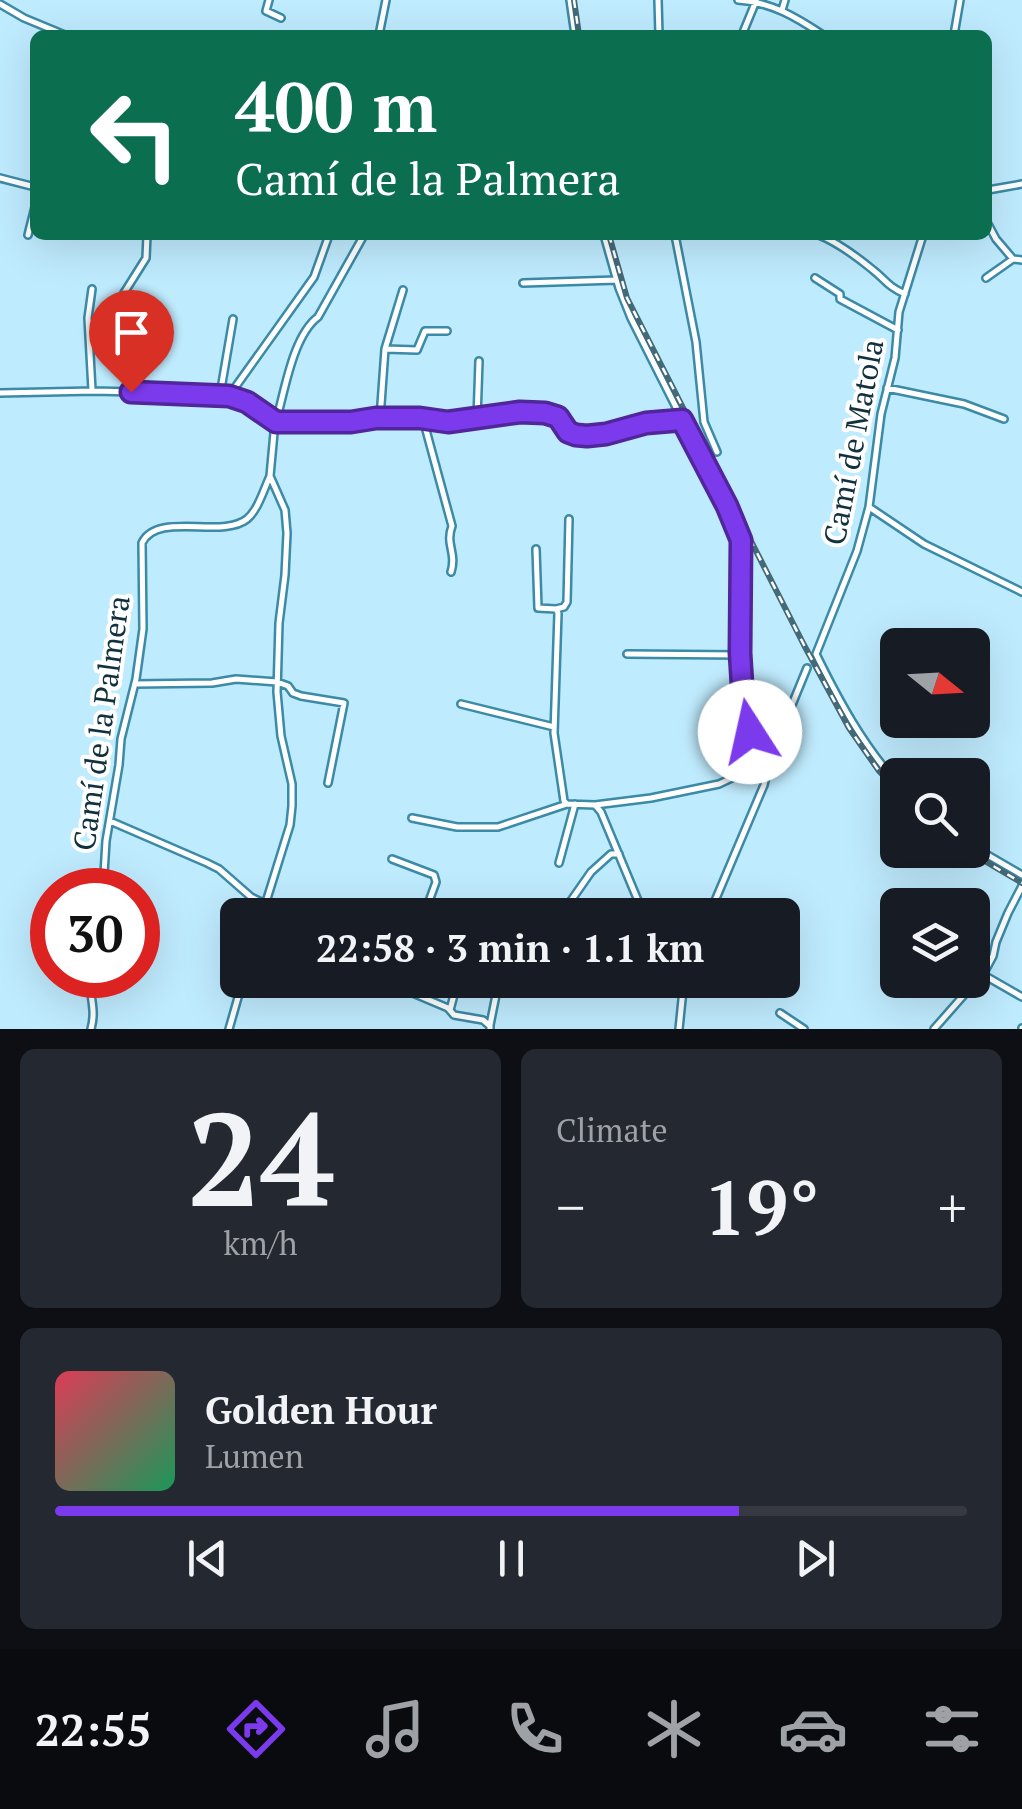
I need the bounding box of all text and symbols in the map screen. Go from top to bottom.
text: 400 m [235,59,437,152]
icon: left [70,70,200,200]
text: Camí de la Palmera [235,148,620,208]
pin [89,290,174,393]
icon: arrive [104,305,159,360]
street label: Camí de Matola [813,336,893,548]
street label: Camí de la Palmera [63,593,139,853]
north arrow [880,628,990,738]
map controls [880,628,990,998]
position arrow [698,680,802,784]
button: search [880,758,990,868]
speed limit sign: 30 [30,868,160,998]
button: layers [880,888,990,998]
text: 22:58 · 3 min · 1.1 km [316,923,704,973]
text: 24 [187,1071,334,1243]
text: Climate [556,1109,668,1151]
text: 19° [704,1157,819,1256]
text: − [556,1170,585,1243]
text: + [938,1170,967,1243]
text: km/h [224,1222,297,1264]
text: Golden Hour [205,1385,437,1435]
text: Lumen [205,1435,304,1477]
icon: previous [180,1531,235,1586]
icon: pause [484,1531,539,1586]
icon: next [788,1531,843,1586]
icon: directions [221,1694,291,1764]
icon: music [360,1694,430,1764]
icon: phone [500,1694,570,1764]
icon: climate [639,1694,709,1764]
icon: car [778,1694,848,1764]
icon: filters [917,1694,987,1764]
text: 22:55 [35,1699,152,1759]

